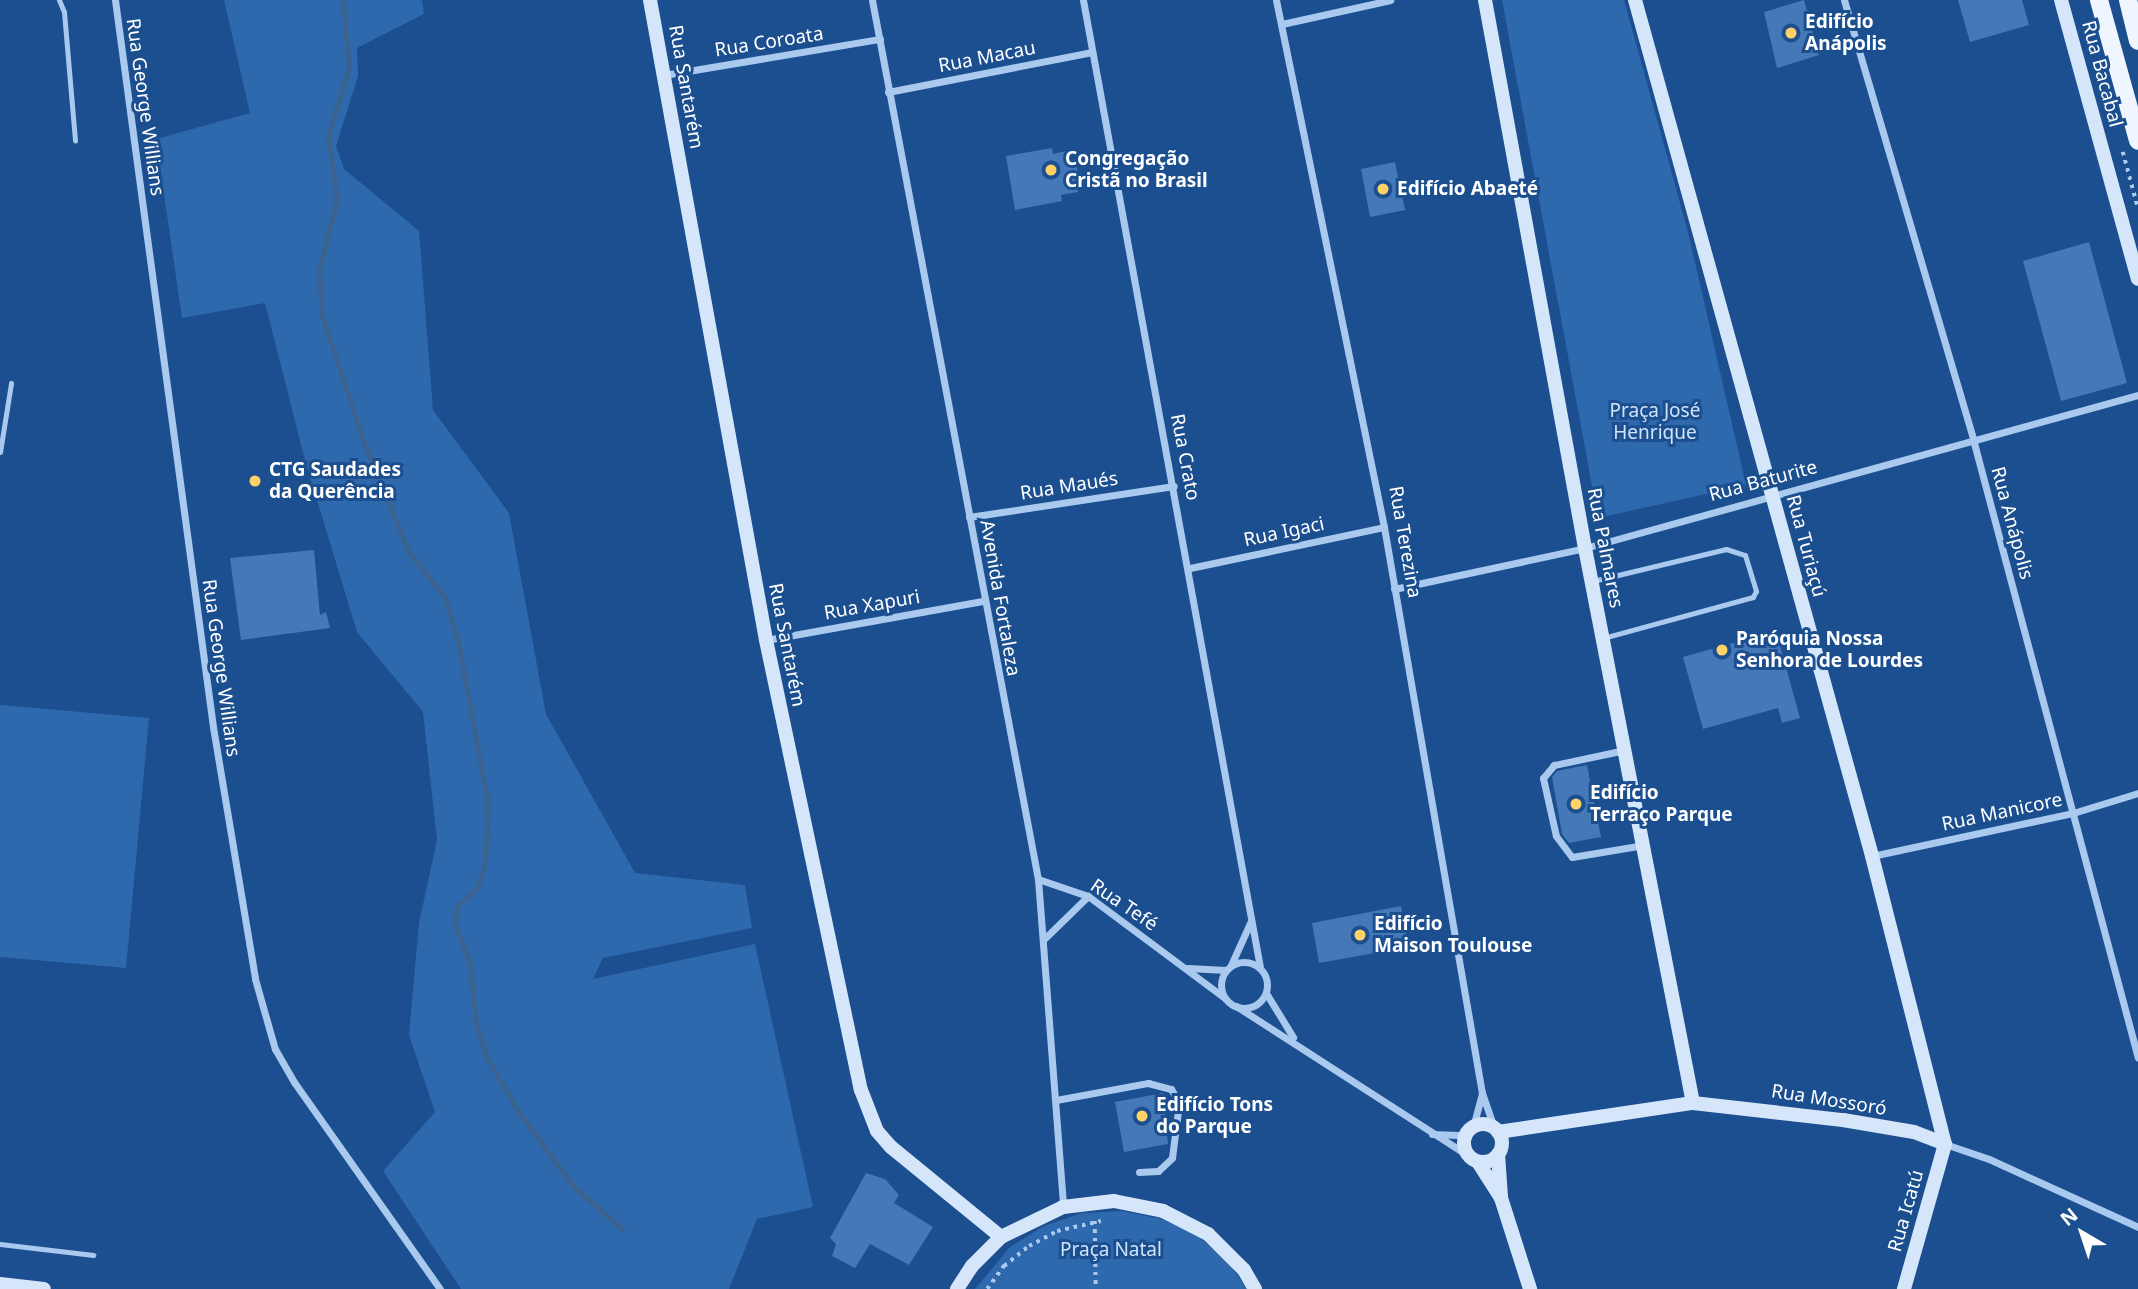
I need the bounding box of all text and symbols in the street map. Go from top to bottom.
place label: Edifício Anápolis [1805,11,1887,55]
street label: Rua George Willians [121,17,169,197]
street label: Rua Bacabal [2077,18,2127,130]
street label: Rua Coroata [713,22,825,62]
street label: Rua Santarém [664,23,708,151]
marker: Edifício Anápolis [1783,25,1799,41]
street label: Rua Macau [936,36,1038,78]
place label: Congregação Cristã no Brasil [1065,148,1208,192]
marker: Congregação Cristã no Brasil [1043,162,1059,178]
place label: Edifício Abaeté [1397,178,1538,200]
marker: Edifício Abaeté [1375,181,1391,197]
park label: Praça José Henrique [1610,400,1700,444]
street label: Rua Crato [1165,412,1205,502]
street label: Rua Baturite [1706,456,1820,506]
place label: CTG Saudades da Querência [269,459,401,503]
street label: Rua Anápolis [1986,464,2038,582]
street label: Rua Maués [1019,467,1119,505]
marker: CTG Saudades da Querência [247,473,263,489]
street label: Rua Terezina [1384,484,1426,600]
street label: Rua Palmares [1582,486,1628,610]
street label: Rua Turiaçú [1781,492,1831,600]
street label: Rua Igaci [1242,512,1326,552]
street label: Avenida Fortaleza [975,518,1025,678]
street label: Rua George Willians [197,578,245,758]
street label: Rua Santarém [764,581,810,709]
street label: Rua Xapuri [822,585,922,625]
place label: Paróquia Nossa Senhora de Lourdes [1736,628,1923,672]
marker: Paróquia Nossa Senhora de Lourdes [1714,642,1730,658]
place label: Edifício Terraço Parque [1590,782,1733,826]
street label: Rua Manicore [1940,788,2064,836]
marker: Edifício Terraço Parque [1568,796,1584,812]
street label: Rua Tefé [1086,874,1162,936]
place label: Edifício Maison Toulouse [1374,913,1532,957]
marker: Edifício Maison Toulouse [1352,927,1368,943]
street label: Rua Mossoró [1770,1080,1888,1120]
place label: Edifício Tons do Parque [1156,1094,1273,1138]
marker: Edifício Tons do Parque [1134,1108,1150,1124]
street label: Rua Icatú [1883,1167,1929,1255]
north arrow [2047,1198,2117,1268]
text: N [2055,1202,2083,1232]
park label: Praça Natal [1060,1239,1162,1261]

